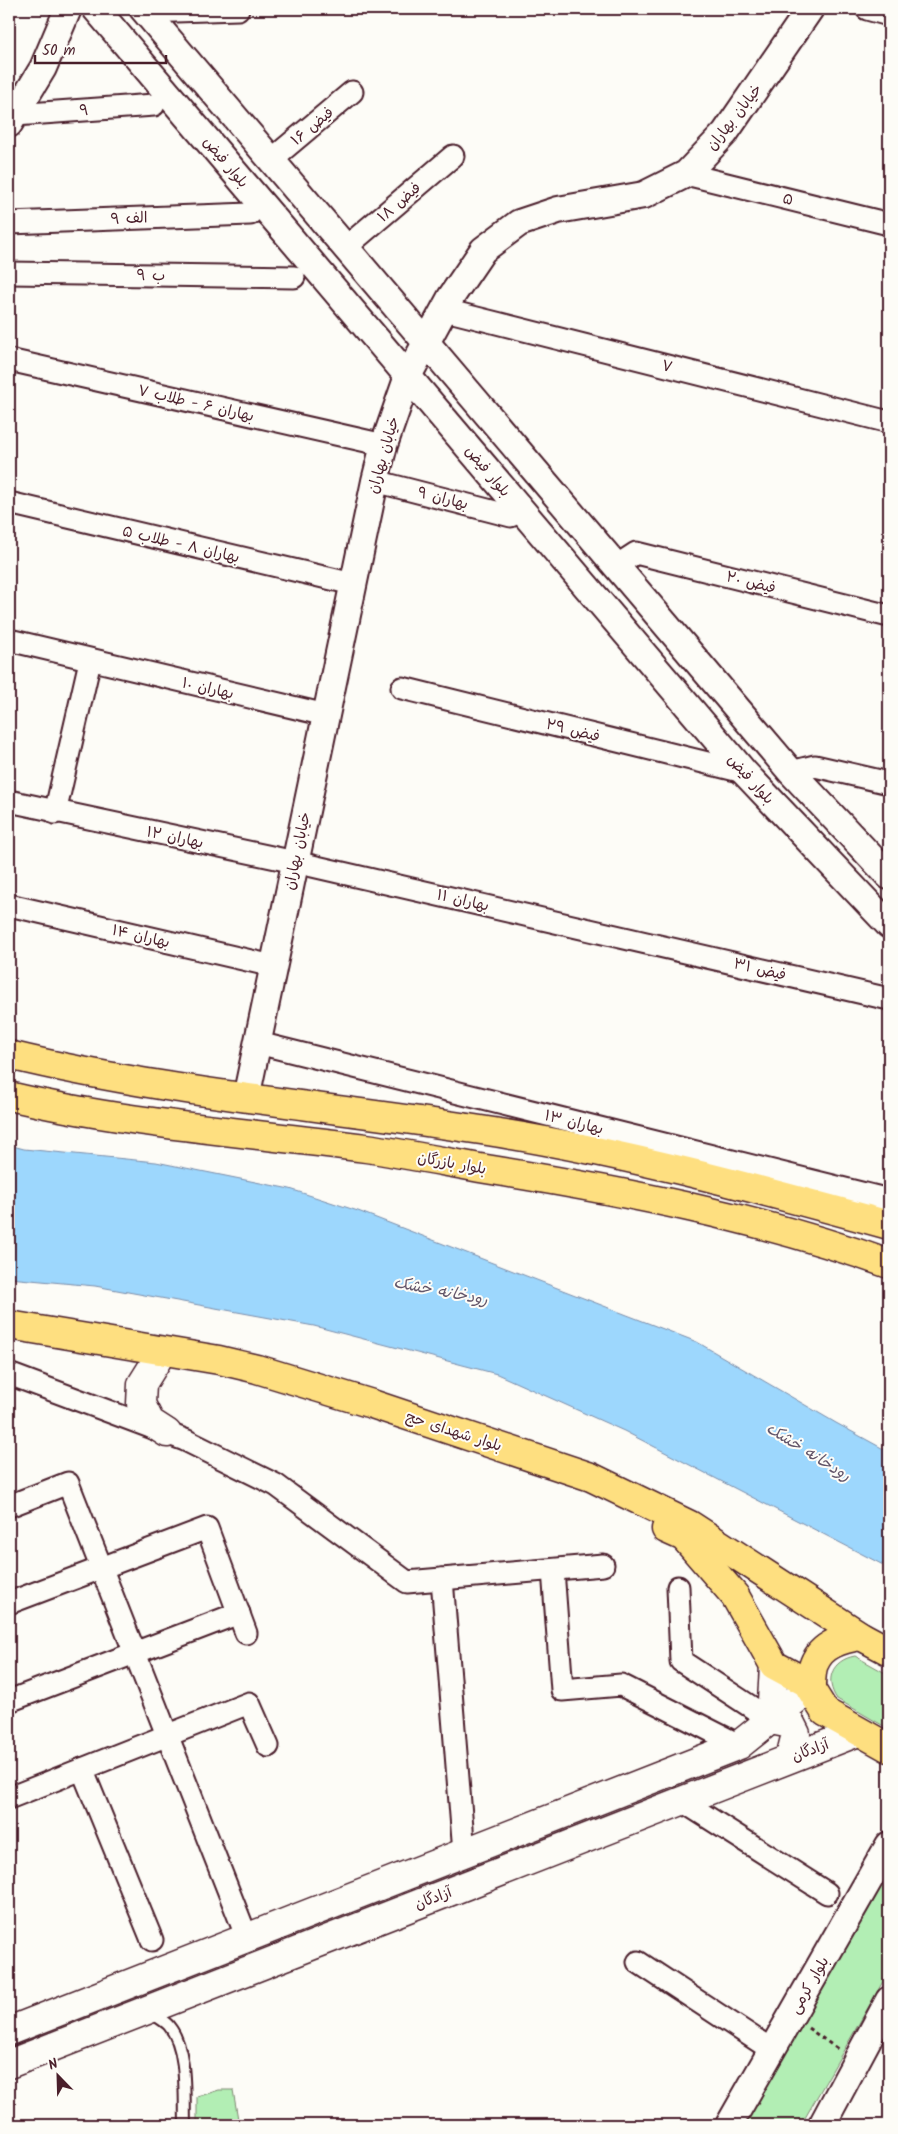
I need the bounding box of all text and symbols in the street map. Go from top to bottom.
scale bar [35,32,166,64]
text: 50 m [42,39,76,63]
street label: خیابان بهاران [701,79,769,156]
street label: ۹ [79,99,90,123]
street label: فیض ۱۶ [286,101,340,152]
street label: بلوار فیض [196,132,254,194]
street label: فیض ۱۸ [372,177,427,229]
street label: ۵ [780,187,796,213]
street label: ۹ الف [110,206,148,232]
street label: ۹ ب [136,264,166,288]
street label: ۷ [659,354,675,380]
street label: بهاران ۶ - طلاب ۷ [135,379,256,429]
street label: خیابان بهاران [361,414,406,497]
street label: بلوار فیض [458,441,516,503]
street label: بهاران ۹ [415,481,471,517]
street label: بهاران ۸ - طلاب ۵ [120,520,242,570]
street label: فیض ۲۰ [723,565,778,601]
street label: بهاران ۱۰ [179,671,236,707]
street label: فیض ۲۹ [543,713,602,749]
street label: بلوار فیض [721,749,780,810]
street label: خیابان بهاران [278,810,318,893]
street label: بهاران ۱۲ [144,820,206,856]
street label: بهاران ۱۱ [434,883,491,919]
street label: بهاران ۱۴ [109,919,172,955]
street label: فیض ۳۱ [731,952,789,988]
street label: بهاران ۱۳ [542,1104,606,1142]
street label: بلوار بازرگان [416,1146,488,1182]
water label: رودخانه خشک [391,1270,490,1313]
street label: بلوار شهدای حج [403,1405,505,1459]
water label: رودخانه خشک [761,1416,855,1488]
street label: آزادگان [788,1732,834,1769]
street label: آزادگان [411,1880,457,1917]
street label: بلوار کرمی [784,1952,836,2019]
north arrow [32,2052,82,2102]
text: N [45,2053,62,2077]

